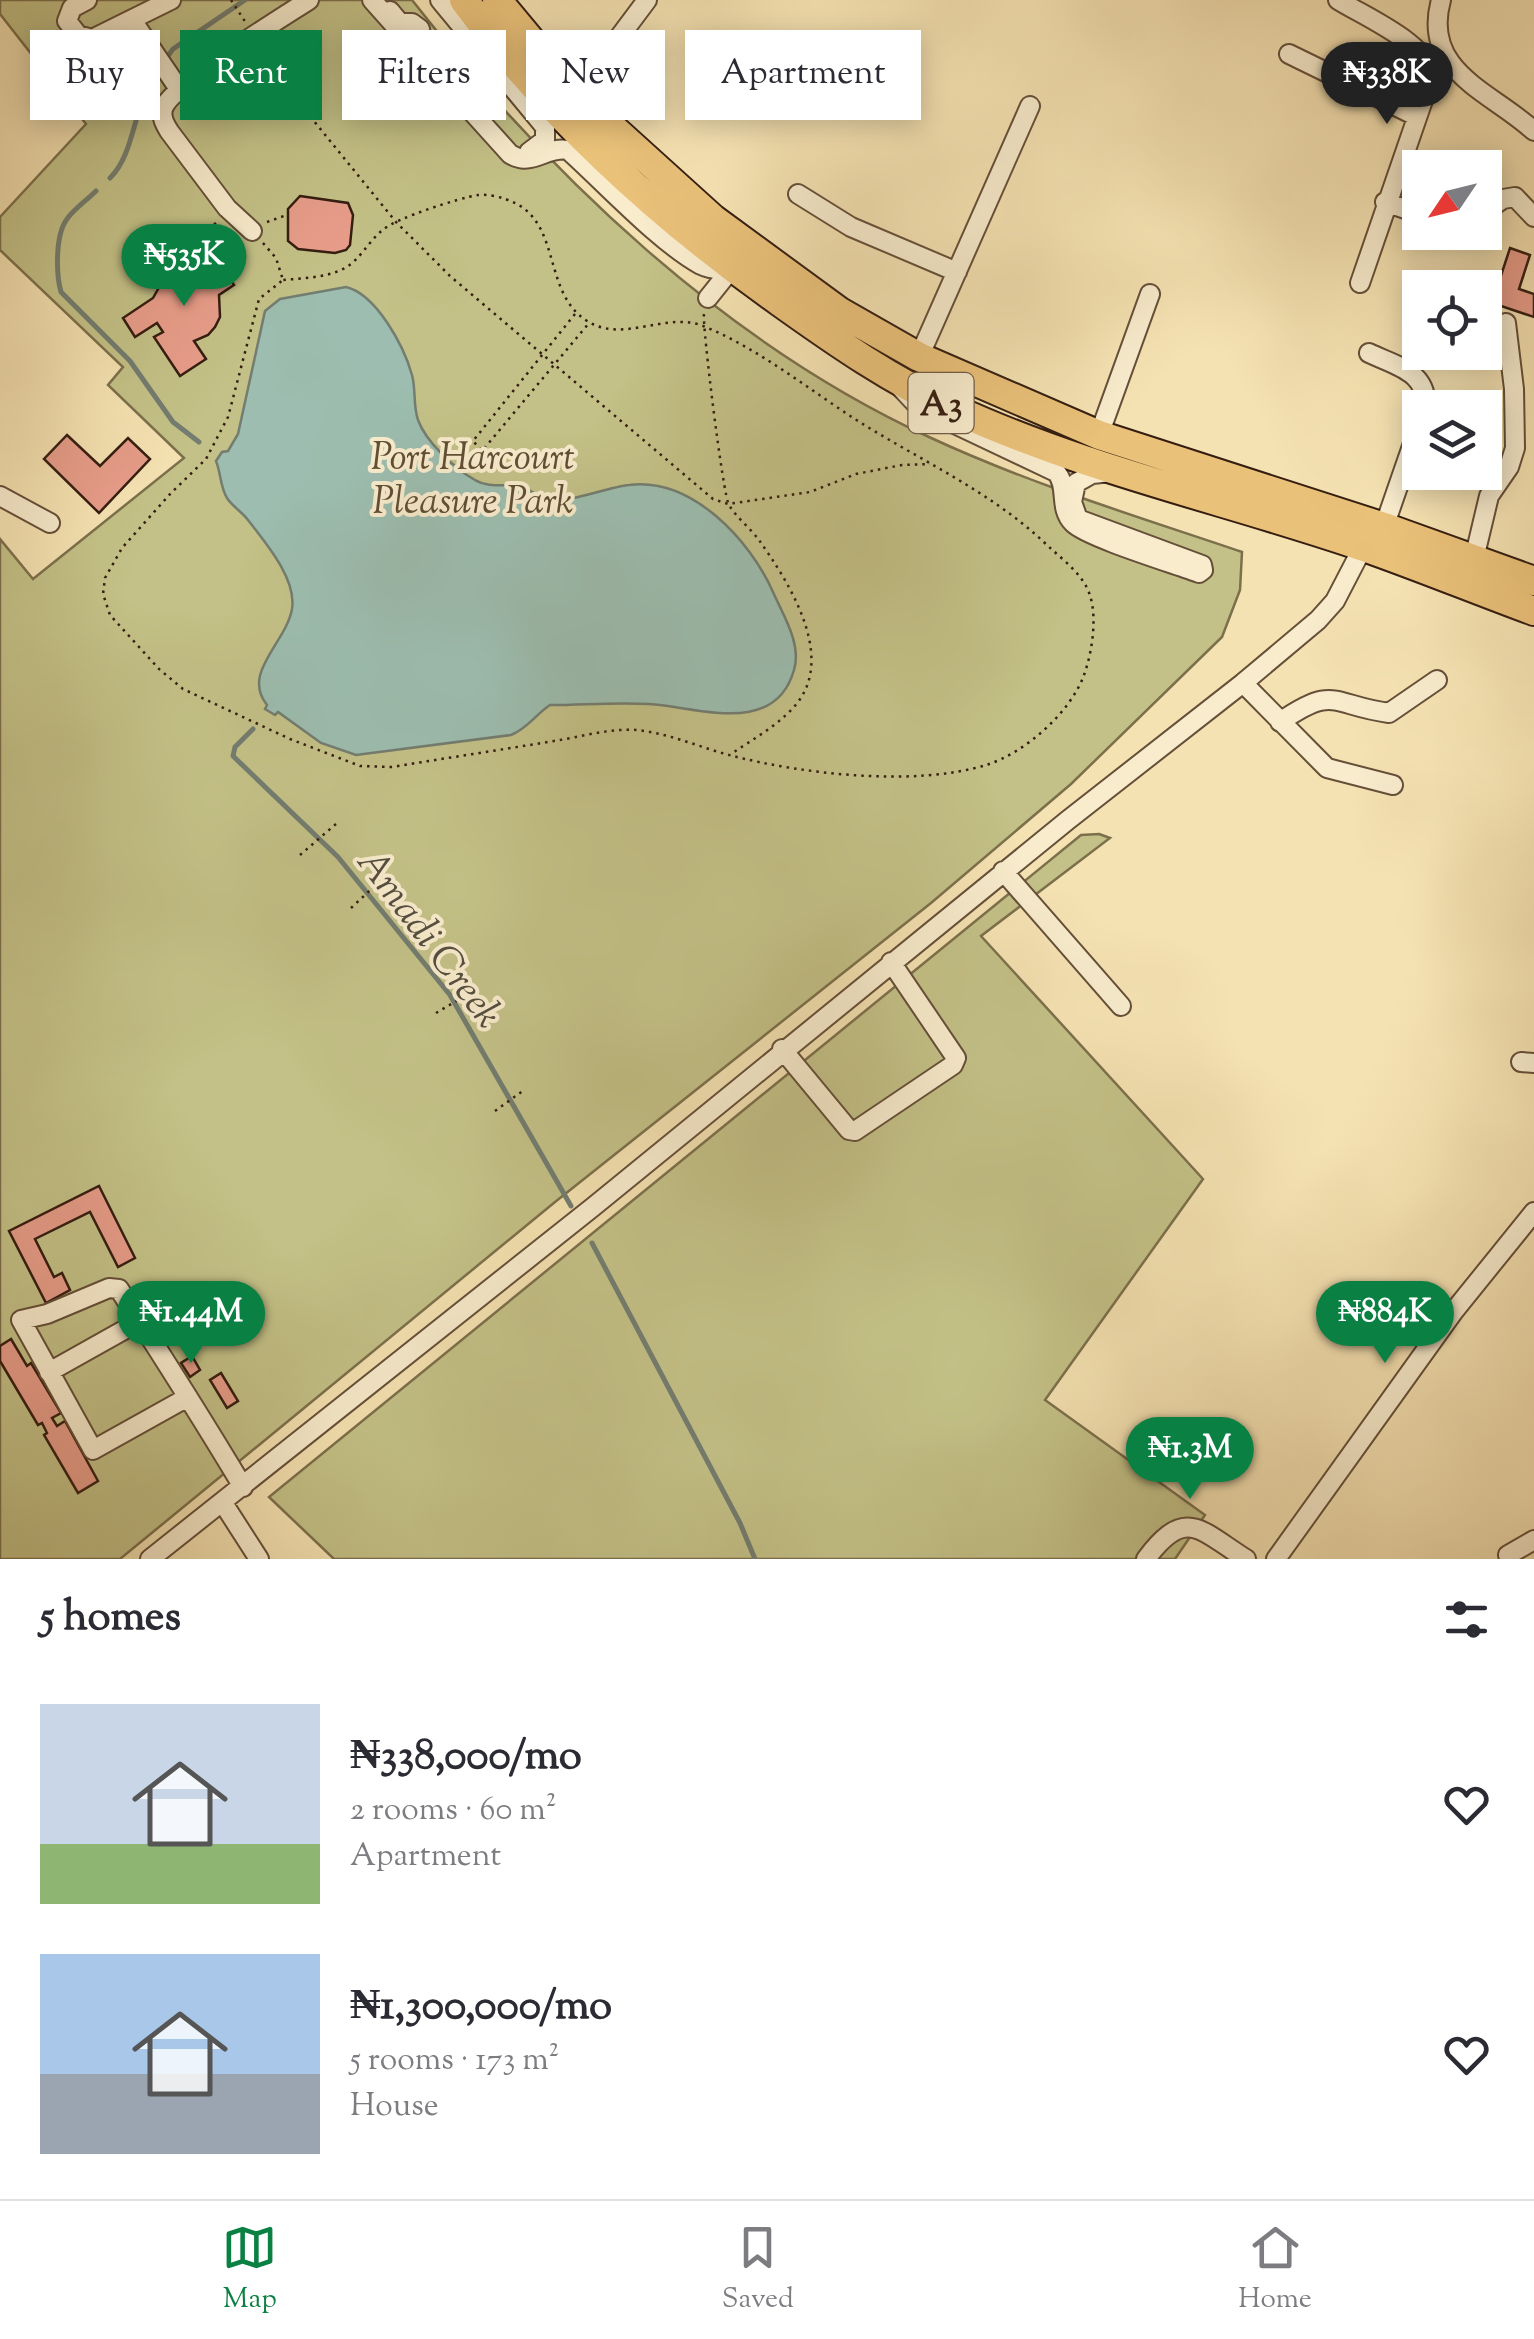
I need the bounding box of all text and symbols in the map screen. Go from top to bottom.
chip: Buy [30,30,160,120]
chip: Rent [180,30,322,120]
chip: Filters [342,30,506,120]
chip: New [526,30,665,120]
chip: Apartment [685,30,921,120]
pin: ₦338K [1317,42,1457,127]
text: ₦338K [1343,51,1431,97]
north arrow [1402,150,1502,250]
map controls [1402,150,1502,490]
pin: ₦535K [114,224,254,309]
text: ₦535K [143,233,225,279]
button: locate [1402,270,1502,370]
road number: A3 [908,373,974,433]
button: layers [1402,390,1502,490]
park label: Port Harcourt Pleasure Park [371,433,575,531]
water label: Amadi Creek [341,838,514,1042]
pin: ₦1.44M [110,1281,272,1366]
pin: ₦884K [1315,1281,1455,1366]
text: ₦1.44M [139,1290,243,1336]
text: ₦884K [1338,1290,1432,1336]
pin: ₦1.3M [1120,1417,1260,1502]
text: ₦1.3M [1148,1426,1232,1472]
text: 5 homes [40,1589,181,1649]
icon: filters [1439,1592,1494,1647]
text: ₦338,000/mo [350,1728,582,1788]
icon: home [120,1744,240,1864]
icon: heart [1439,1777,1494,1832]
text: 2 rooms · 60 m² [350,1788,556,1834]
text: Apartment [350,1834,501,1880]
text: ₦1,300,000/mo [350,1978,612,2038]
icon: home [120,1994,240,2114]
icon: heart [1439,2027,1494,2082]
text: 5 rooms · 173 m² [350,2038,559,2084]
text: House [350,2084,439,2130]
tab: Map [222,2220,277,2320]
tab: Saved [722,2220,794,2320]
tab: Home [1238,2220,1312,2320]

